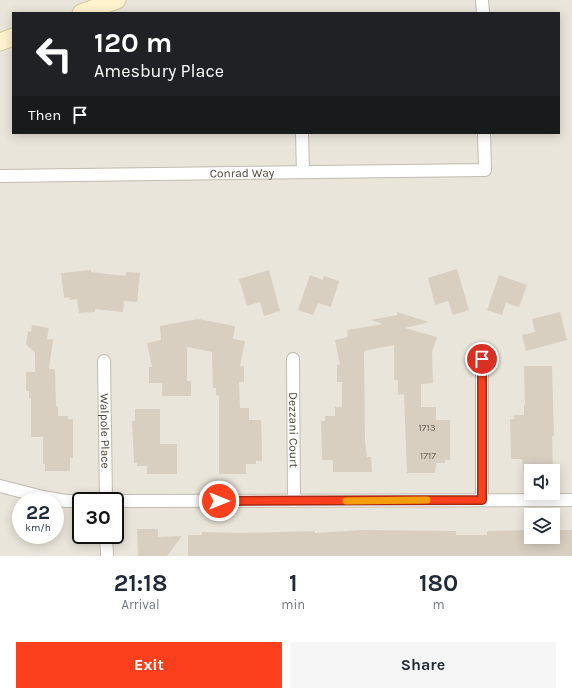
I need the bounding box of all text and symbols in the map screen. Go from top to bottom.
text: 120 m [94,26,172,59]
icon: left [28,28,80,80]
text: Amesbury Place [94,60,224,82]
icon: arrive [69,104,91,126]
text: Then [28,106,61,124]
street label: Conrad Way [210,166,275,180]
pin [465,342,499,376]
icon: arrive [471,348,493,370]
street label: Dezzani Court [286,392,301,468]
street label: Walpole Place [97,393,113,469]
house number: 1713 [418,422,436,434]
house number: 1717 [420,450,436,462]
map controls [524,464,560,544]
button: sound [524,464,560,500]
position arrow [198,480,240,522]
speed limit sign: 30 [72,492,124,544]
text: 22 [26,501,50,524]
button: layers [524,508,560,544]
text: km/h [25,522,51,534]
text: 21:18 [114,569,167,597]
text: 1 [289,569,297,597]
text: 180 [419,569,458,597]
text: Arrival [122,597,160,612]
text: min [281,597,305,612]
text: m [432,597,445,612]
button: Exit [16,642,282,688]
button: Share [290,642,556,688]

